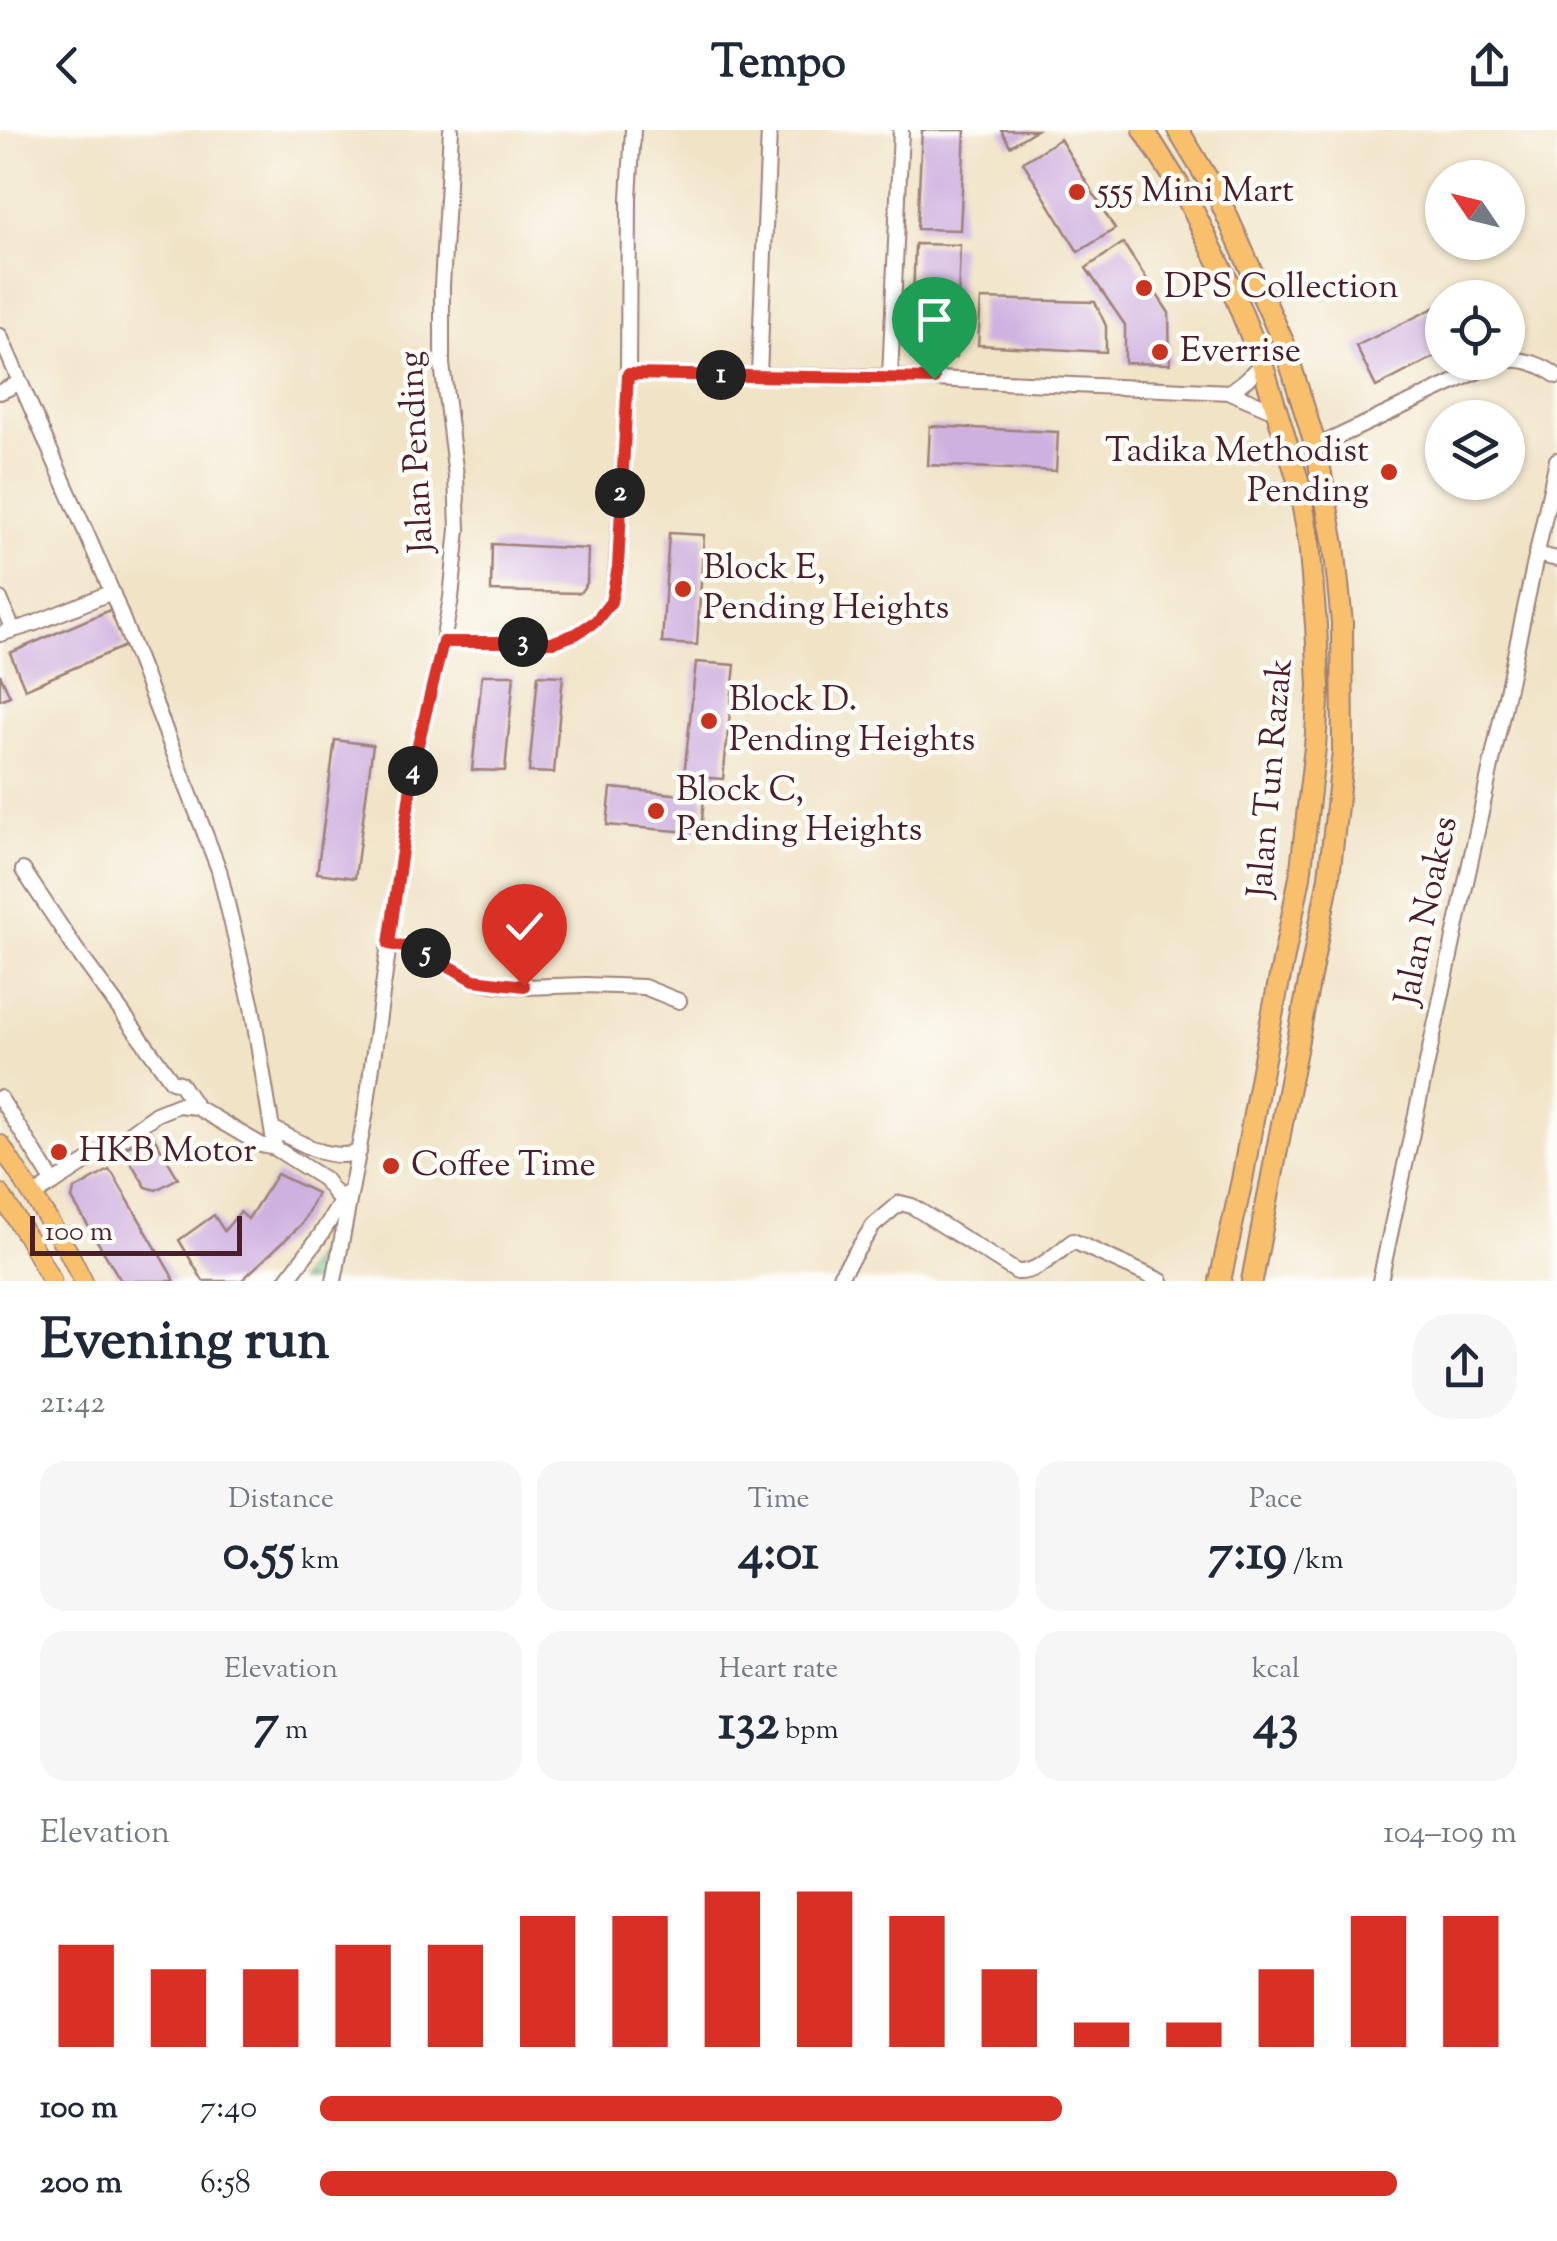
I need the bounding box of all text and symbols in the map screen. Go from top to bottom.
text: Tempo [711,33,846,98]
icon: back [40,38,95,93]
icon: share [1462,38,1517,93]
north arrow [1425,160,1525,260]
map controls [1425,160,1525,500]
place label: 555 Mini Mart [1095,167,1294,218]
marker: 555 Mini Mart [1066,181,1088,203]
place label: DPS Collection [1164,263,1399,314]
pin [892,277,977,380]
marker: DPS Collection [1133,277,1155,299]
button: locate [1425,280,1525,380]
icon: arrive [907,292,962,347]
place label: Everrise [1180,327,1301,378]
marker: Everrise [1149,341,1171,363]
street label: Jalan Pending [387,350,449,556]
pin: 1 [696,350,746,400]
text: 1 [716,355,726,395]
button: layers [1425,400,1525,500]
place label: Tadika Methodist Pending [1105,427,1369,518]
marker: Tadika Methodist Pending [1378,461,1400,483]
pin: 2 [595,468,645,518]
text: 2 [613,473,627,513]
place label: Block E, Pending Heights [703,544,949,635]
marker: Block E, Pending Heights [672,578,694,600]
pin: 3 [498,617,548,667]
text: 3 [517,622,529,662]
street label: Jalan Tun Razak [1236,656,1308,902]
place label: Block D. Pending Heights [729,676,975,767]
marker: Block D. Pending Heights [698,710,720,732]
pin: 4 [388,746,438,796]
text: 4 [406,751,420,791]
place label: Block C, Pending Heights [676,766,922,857]
marker: Block C, Pending Heights [645,800,667,822]
street label: Jalan Noakes [1383,812,1473,1012]
pin [482,884,567,987]
icon: check [497,899,552,954]
pin: 5 [401,928,451,978]
text: 5 [421,933,431,973]
place label: HKB Motor [79,1127,256,1178]
marker: HKB Motor [48,1141,70,1163]
place label: Coffee Time [411,1141,596,1192]
marker: Coffee Time [380,1155,402,1177]
scale bar [30,1211,242,1256]
text: 100 m [45,1213,113,1253]
text: Evening run [40,1304,329,1383]
button: share [1412,1314,1517,1419]
text: 21:42 [40,1381,105,1427]
text: Distance [228,1480,334,1520]
text: Time [747,1480,810,1520]
text: Pace [1249,1480,1303,1520]
text: 0.55 [223,1520,295,1592]
text: 4:01 [738,1520,819,1592]
text: 7:19 [1208,1520,1287,1592]
text: km [295,1541,340,1581]
text: /km [1287,1541,1344,1581]
text: Elevation [224,1650,338,1690]
text: Heart rate [719,1650,838,1690]
text: kcal [1252,1650,1300,1690]
text: 7 [254,1690,279,1762]
text: 132 [718,1690,779,1762]
text: 43 [1253,1690,1299,1762]
text: m [279,1711,308,1751]
text: bpm [779,1711,839,1751]
text: Elevation [40,1811,170,1857]
text: 104–109 m [1383,1811,1517,1857]
text: 100 m [40,2086,118,2132]
text: 7:40 [200,2086,257,2132]
text: 200 m [40,2161,122,2207]
text: 6:58 [200,2161,251,2207]

